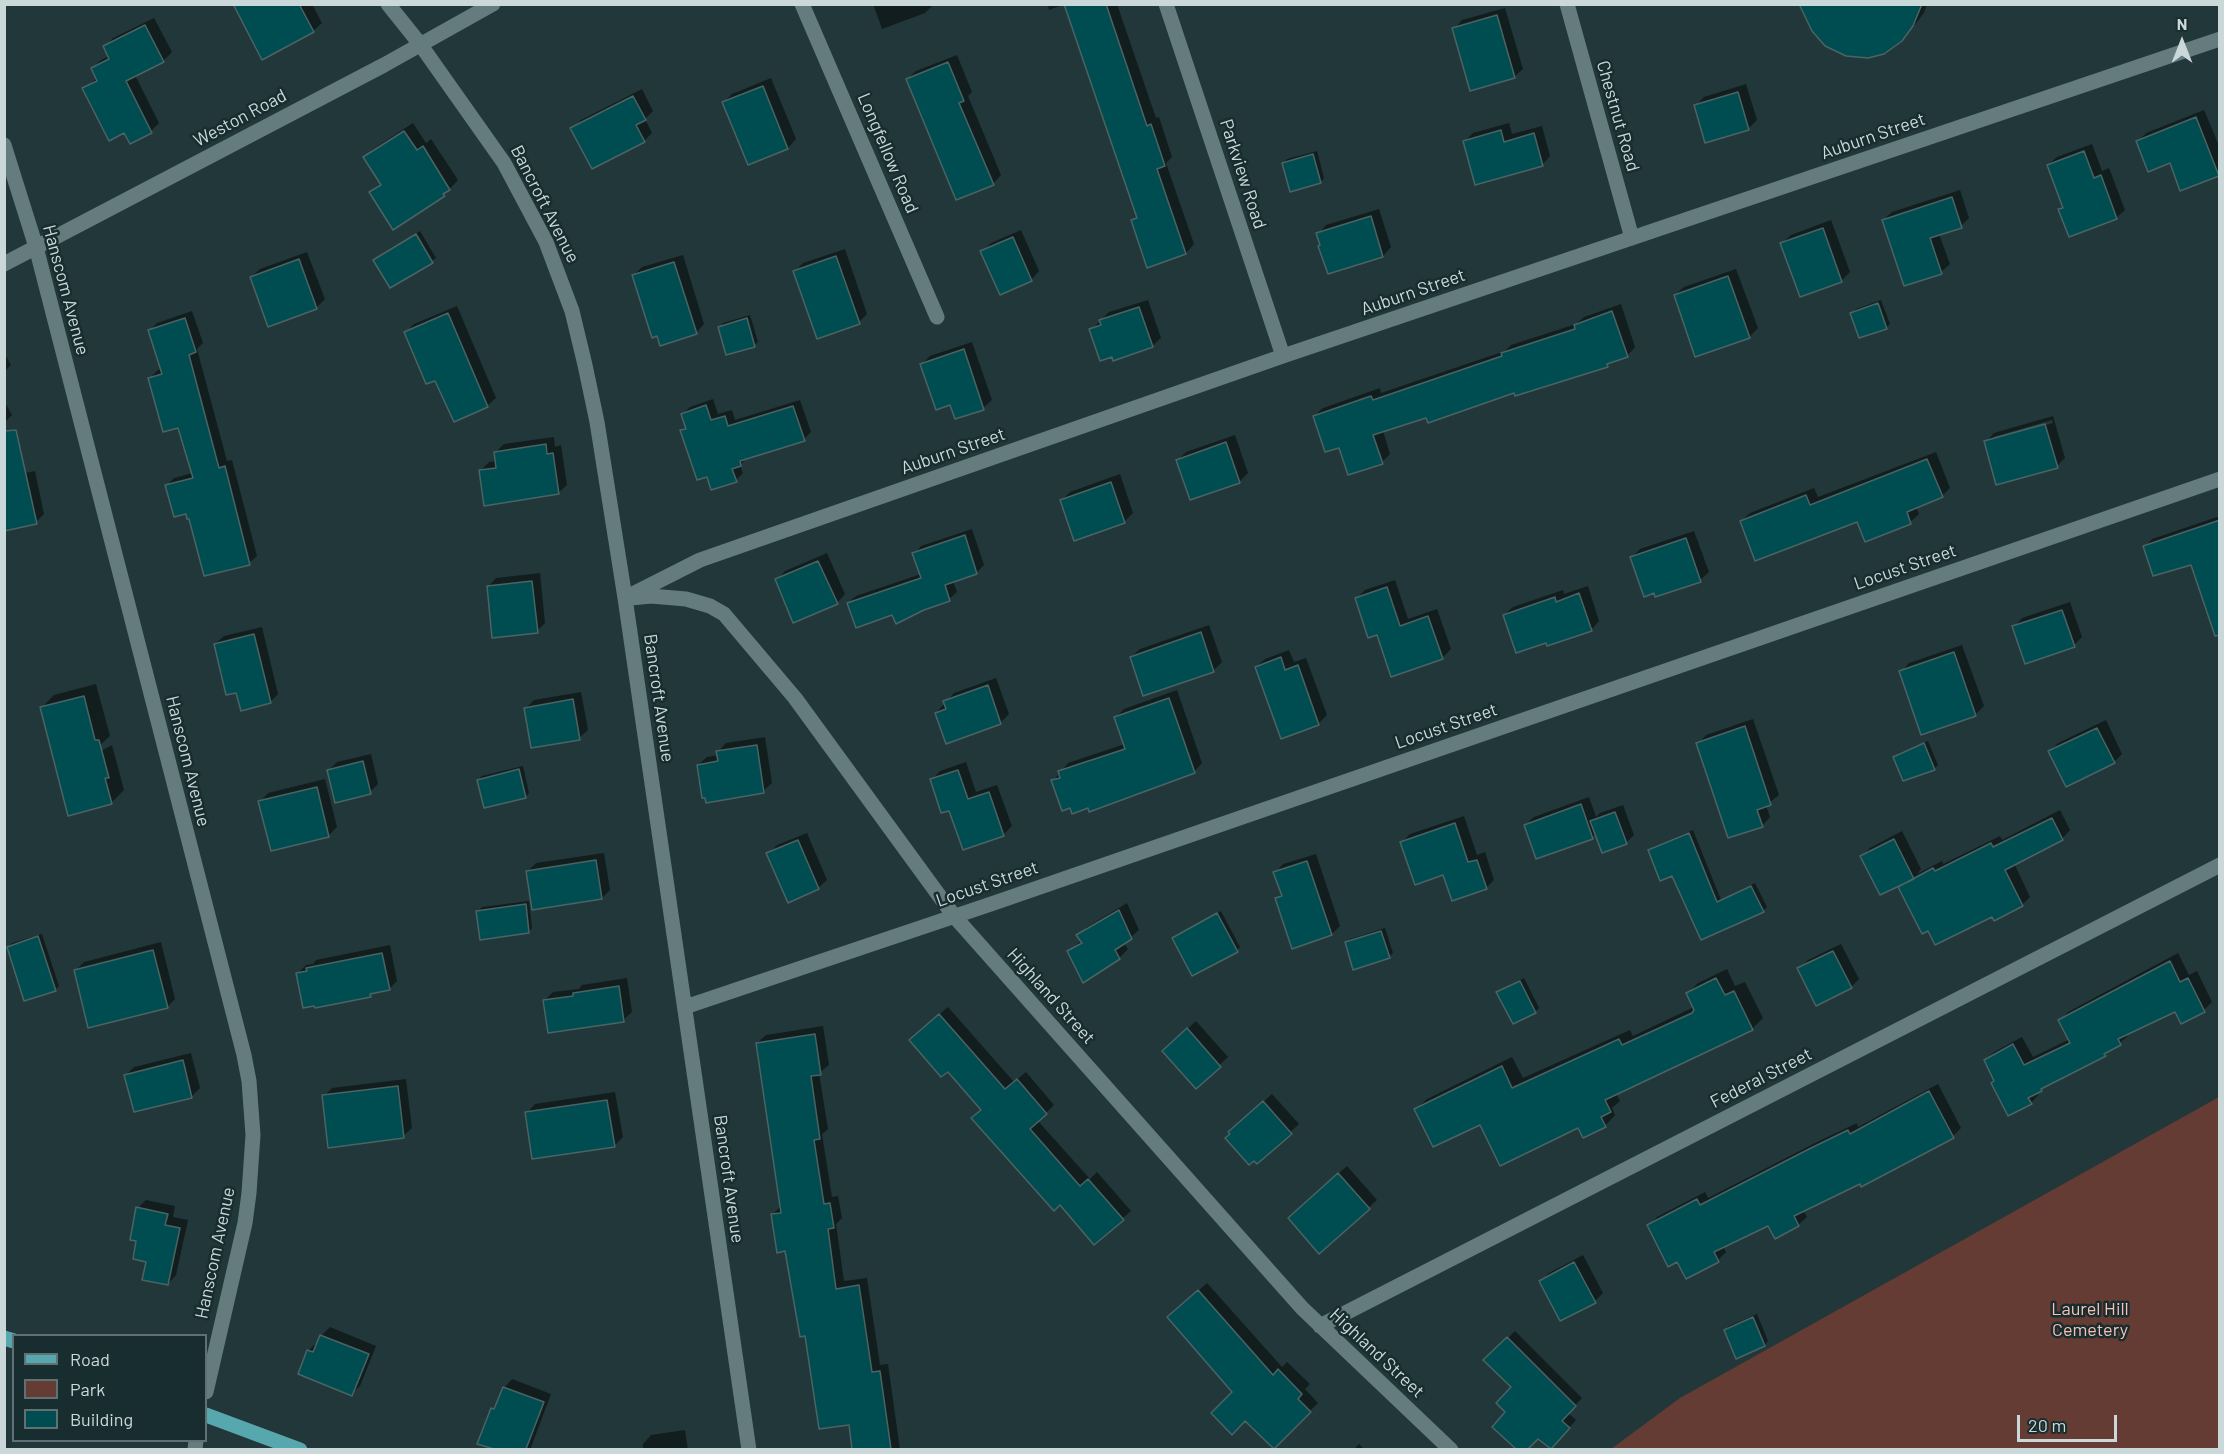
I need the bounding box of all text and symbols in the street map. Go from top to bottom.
north arrow [2152,12,2212,72]
text: N [2177,14,2187,33]
street label: Chestnut Road [1592,58,1644,174]
street label: Weston Road [190,84,290,152]
street label: Longfellow Road [853,90,923,216]
street label: Auburn Street [1818,108,1928,164]
street label: Parkview Road [1215,116,1271,232]
street label: Bancroft Avenue [506,142,584,266]
street label: Hanscom Avenue [38,222,94,358]
street label: Auburn Street [1358,264,1468,320]
street label: Auburn Street [898,423,1008,479]
street label: Locust Street [1851,539,1959,595]
street label: Bancroft Avenue [639,633,679,763]
street label: Hanscom Avenue [161,693,215,829]
street label: Locust Street [1392,698,1500,754]
street label: Locust Street [933,856,1041,912]
street label: Highland Street [1002,944,1100,1048]
street label: Federal Street [1707,1043,1815,1113]
street label: Bancroft Avenue [709,1114,749,1244]
street label: Hanscom Avenue [190,1185,240,1321]
park label: Laurel Hill Cemetery [2051,1298,2129,1340]
street label: Highland Street [1325,1304,1429,1402]
legend [12,1334,207,1442]
text: Road [70,1348,110,1370]
text: Park [70,1378,105,1400]
scale bar [2020,1403,2120,1441]
text: Building [70,1408,133,1430]
text: 20 m [2028,1414,2066,1436]

